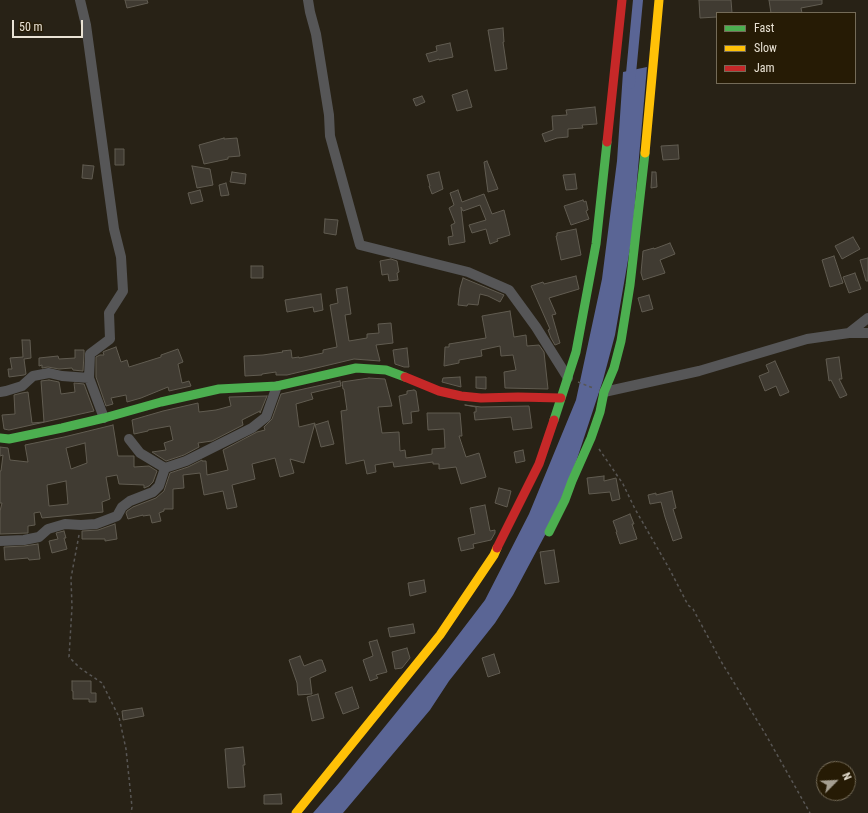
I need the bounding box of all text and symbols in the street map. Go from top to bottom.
scale bar [14,12,85,38]
legend [716,12,856,84]
text: 50 m [19,20,43,34]
text: Fast [754,21,774,35]
text: Slow [754,41,777,55]
text: Jam [754,61,775,75]
north arrow [816,761,856,801]
text: N [839,771,854,782]

